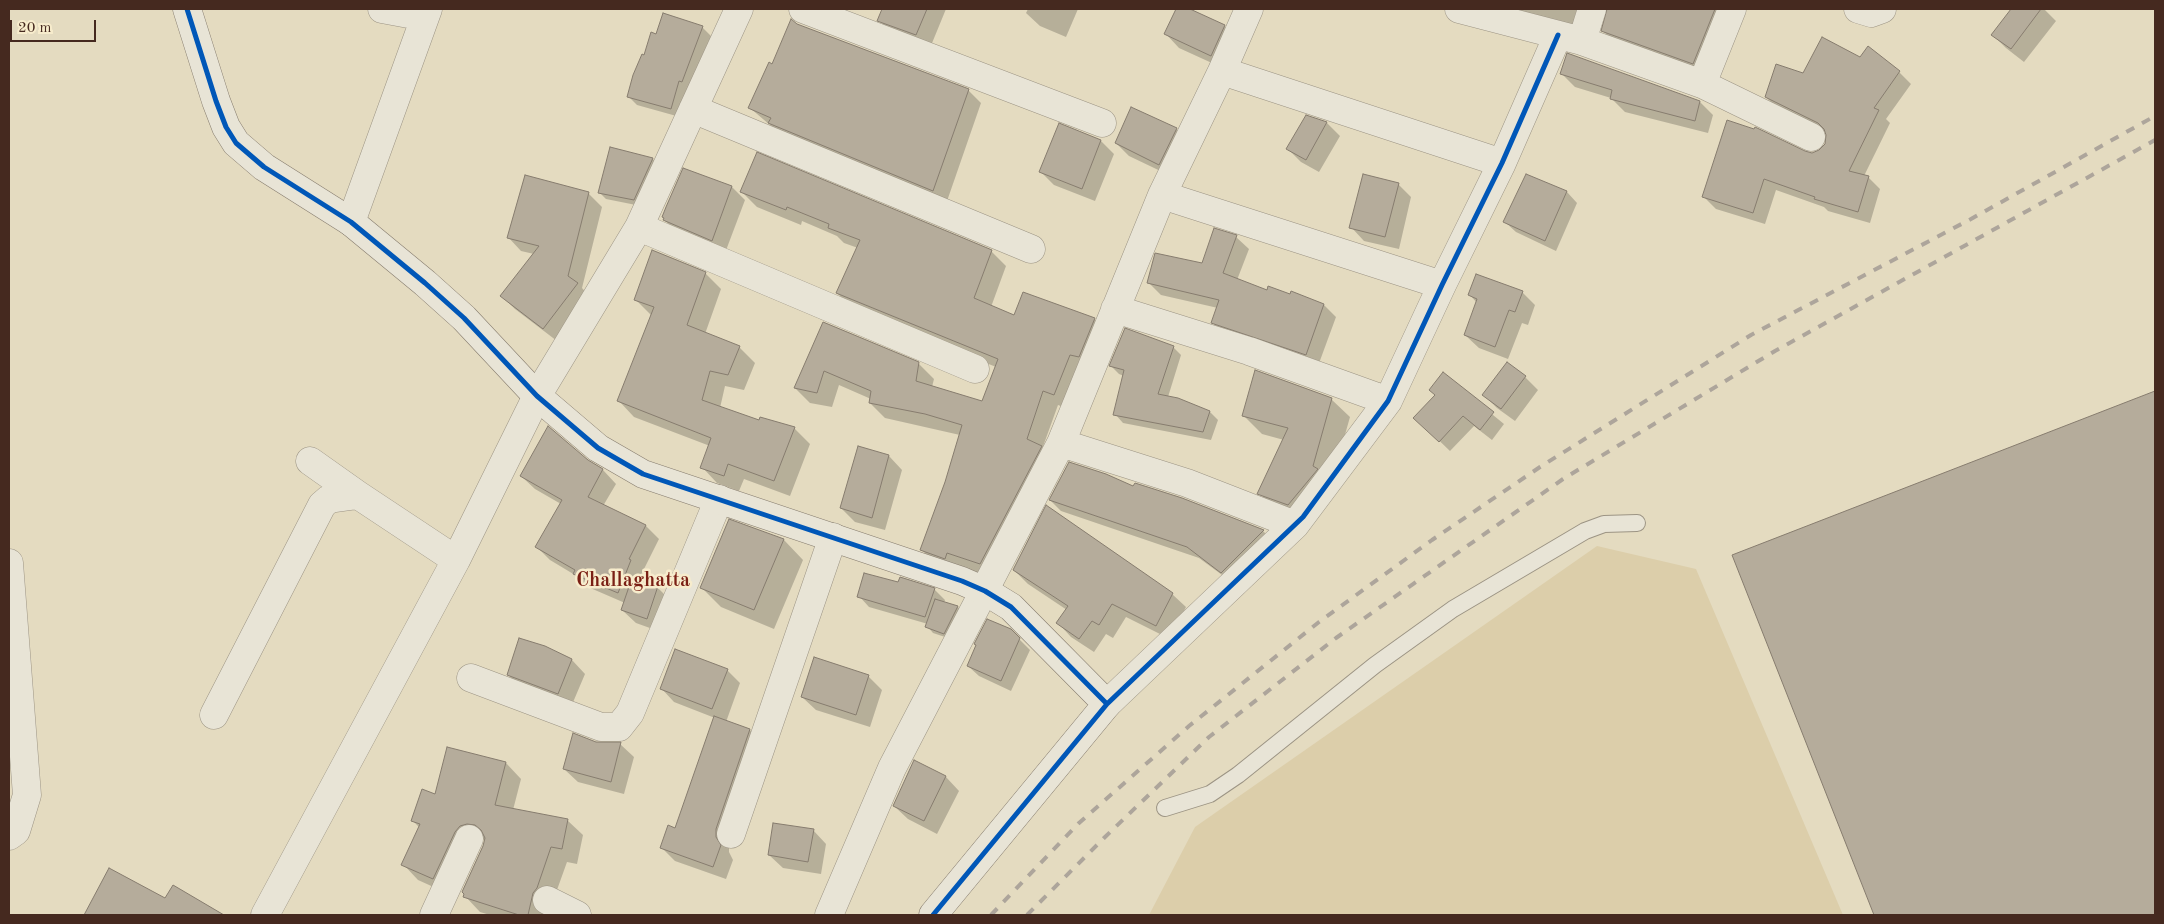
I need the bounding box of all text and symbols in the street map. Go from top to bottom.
scale bar [12,10,99,42]
text: 20 m [18,21,52,36]
district label: Challaghatta [576,569,690,593]

